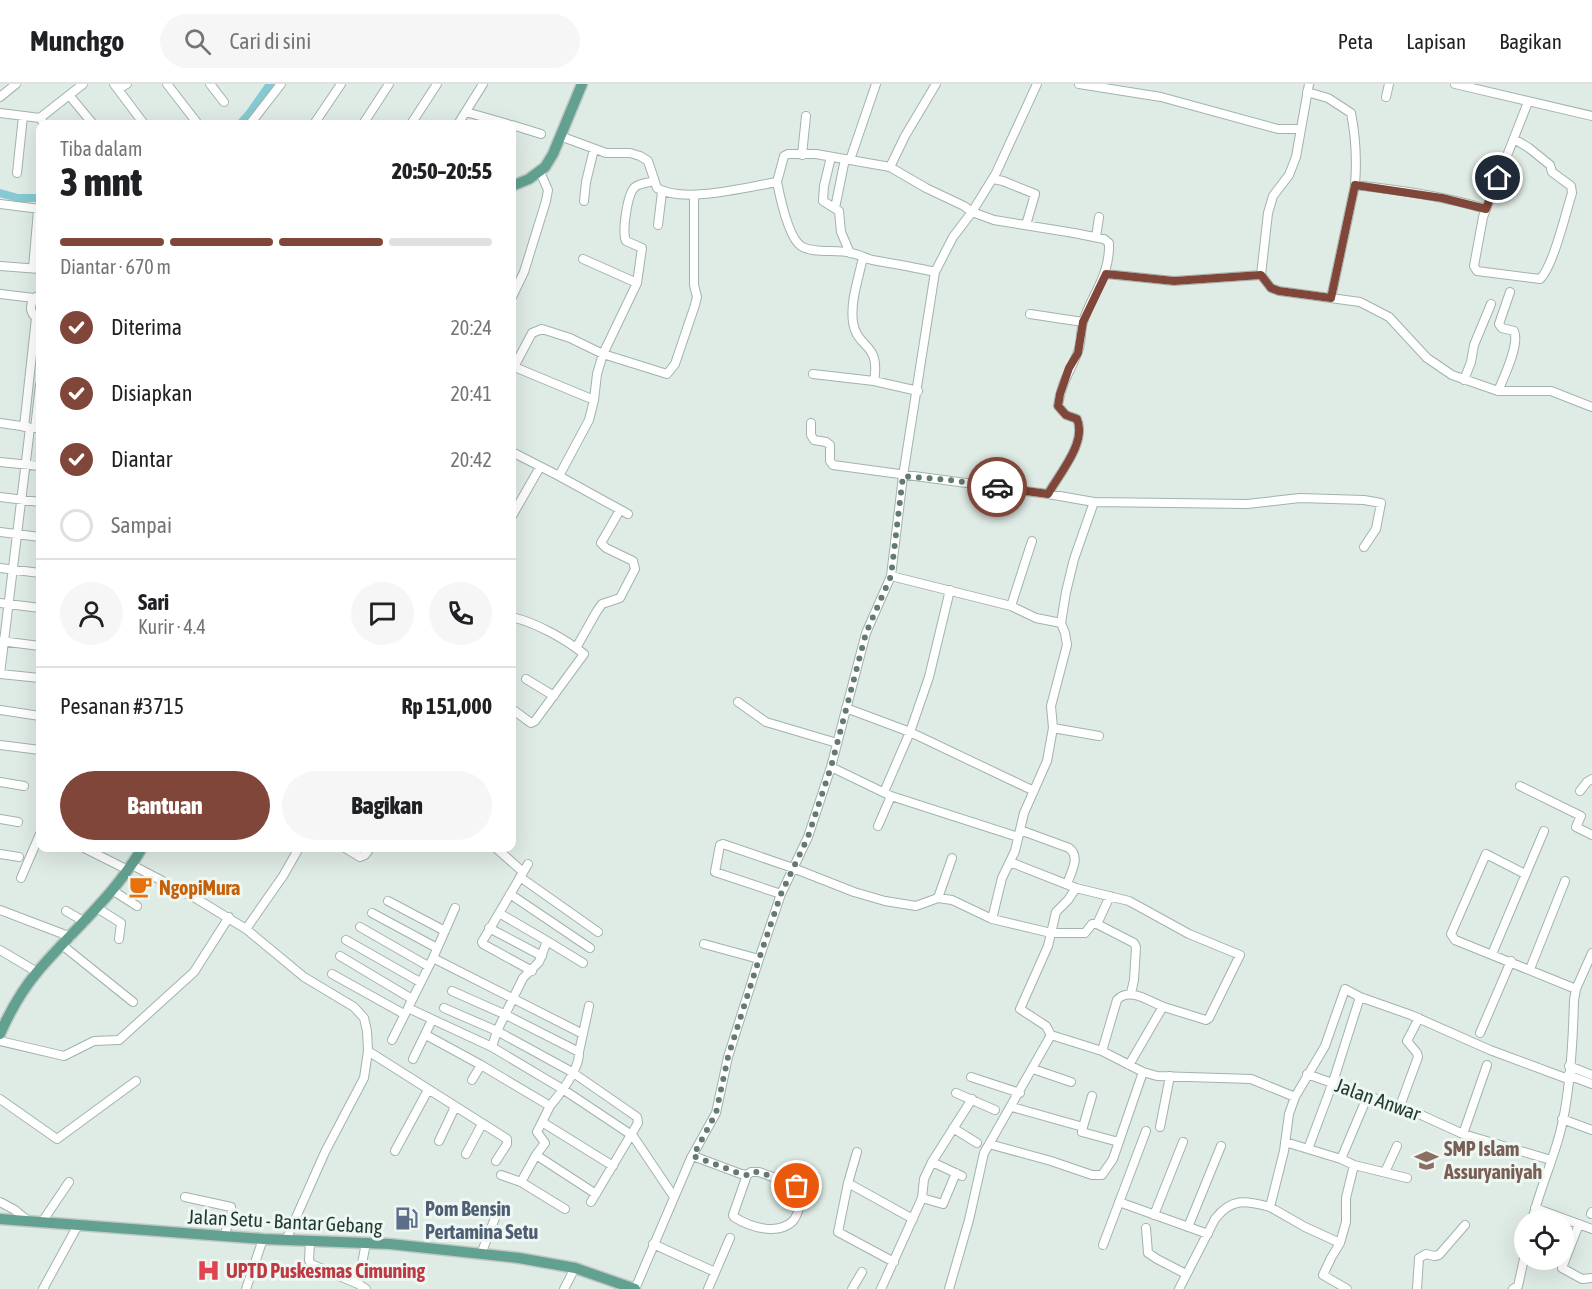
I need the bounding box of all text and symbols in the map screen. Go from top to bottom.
search box [160,14,580,68]
text: Munchgo [30,25,124,57]
icon: search [181,25,214,58]
text: Cari di sini [229,28,311,54]
text: Peta [1338,29,1373,53]
text: Lapisan [1406,29,1466,53]
text: Bagikan [1499,29,1562,53]
text: Tiba dalam [60,137,142,160]
pin [1472,152,1523,203]
text: 20:50–20:55 [392,158,492,184]
text: 3 mnt [60,160,142,204]
icon: home [1481,161,1514,194]
text: Diantar · 670 m [60,255,171,278]
icon: check [60,311,93,344]
text: Diterima [111,314,182,340]
text: 20:24 [450,316,492,339]
icon: check [60,377,93,410]
text: Disiapkan [111,380,192,406]
text: 20:41 [450,382,492,405]
icon: check [60,443,93,476]
text: Diantar [111,446,172,472]
text: 20:42 [450,448,492,471]
courier [967,457,1027,517]
icon: car [981,471,1014,504]
text: Sampai [111,512,172,538]
button: person [60,582,123,645]
button: chat [351,582,414,645]
button: phone [429,582,492,645]
text: Sari [138,589,169,615]
text: Kurir · 4.4 [138,615,206,638]
text: Pesanan #3715 [60,693,184,719]
text: Rp 151,000 [402,693,492,719]
button: Bantuan [60,771,270,840]
button: Bagikan [282,771,492,840]
cafe icon: NgopiMura [128,874,154,900]
place label: NgopiMura [159,876,240,899]
street label: Jalan Anwar [1332,1073,1425,1125]
place label: SMP Islam Assuryaniyah [1443,1137,1542,1183]
school or university icon: SMP Islam Assuryaniyah [1413,1147,1439,1173]
pin [771,1160,822,1211]
icon: bag [780,1169,813,1202]
place label: Pom Bensin Pertamina Setu [425,1197,538,1243]
street label: Jalan Setu - Bantar Gebang [187,1204,383,1238]
fuel station icon: Pom Bensin Pertamina Setu [394,1206,420,1232]
map controls [1514,1210,1574,1270]
button: locate [1514,1210,1574,1270]
hospital icon: UPTD Puskesmas Cimuning [195,1257,221,1283]
place label: UPTD Puskesmas Cimuning [226,1259,426,1282]

